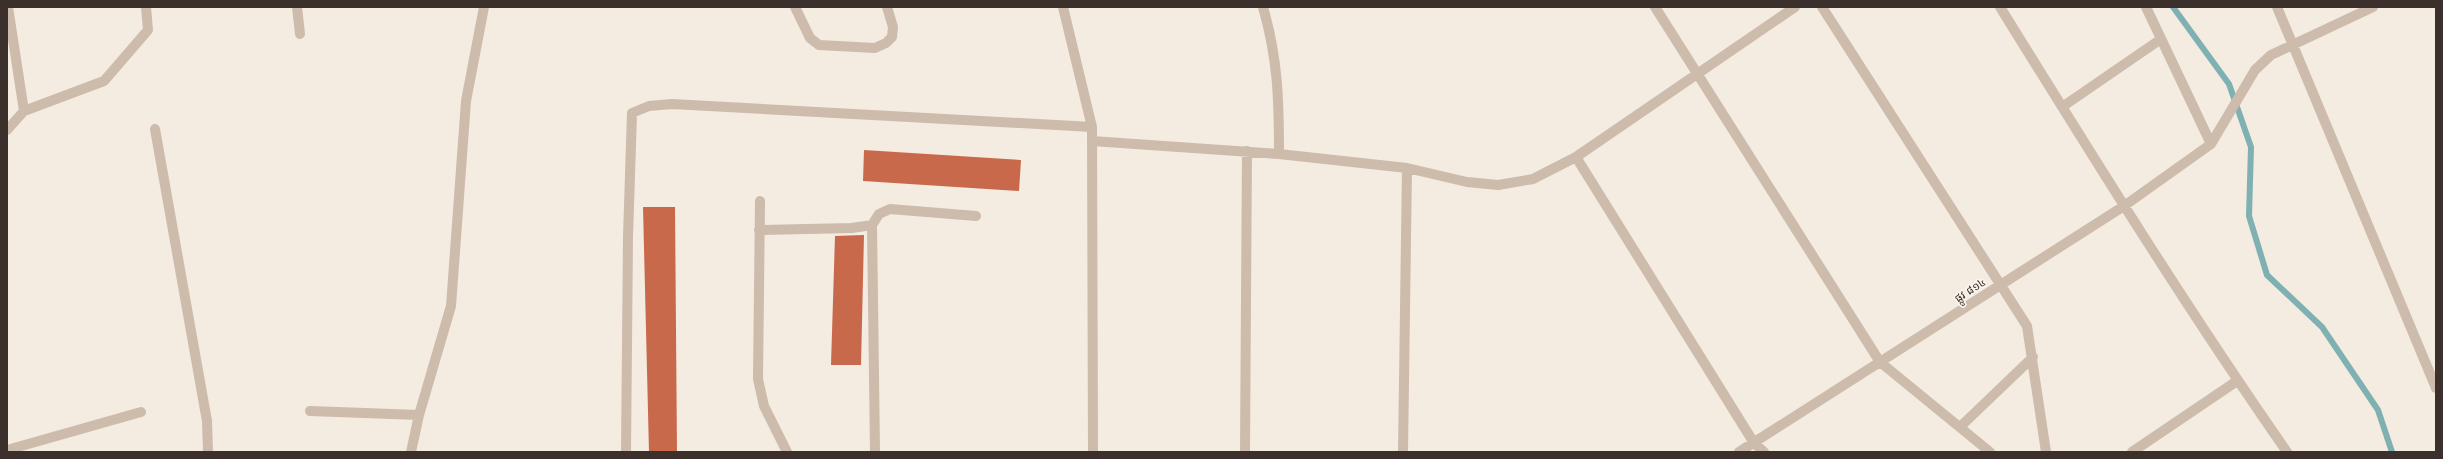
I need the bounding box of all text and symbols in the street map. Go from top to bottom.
street label: ផ្លូវ ៨១៤ [1952,275,1990,308]

